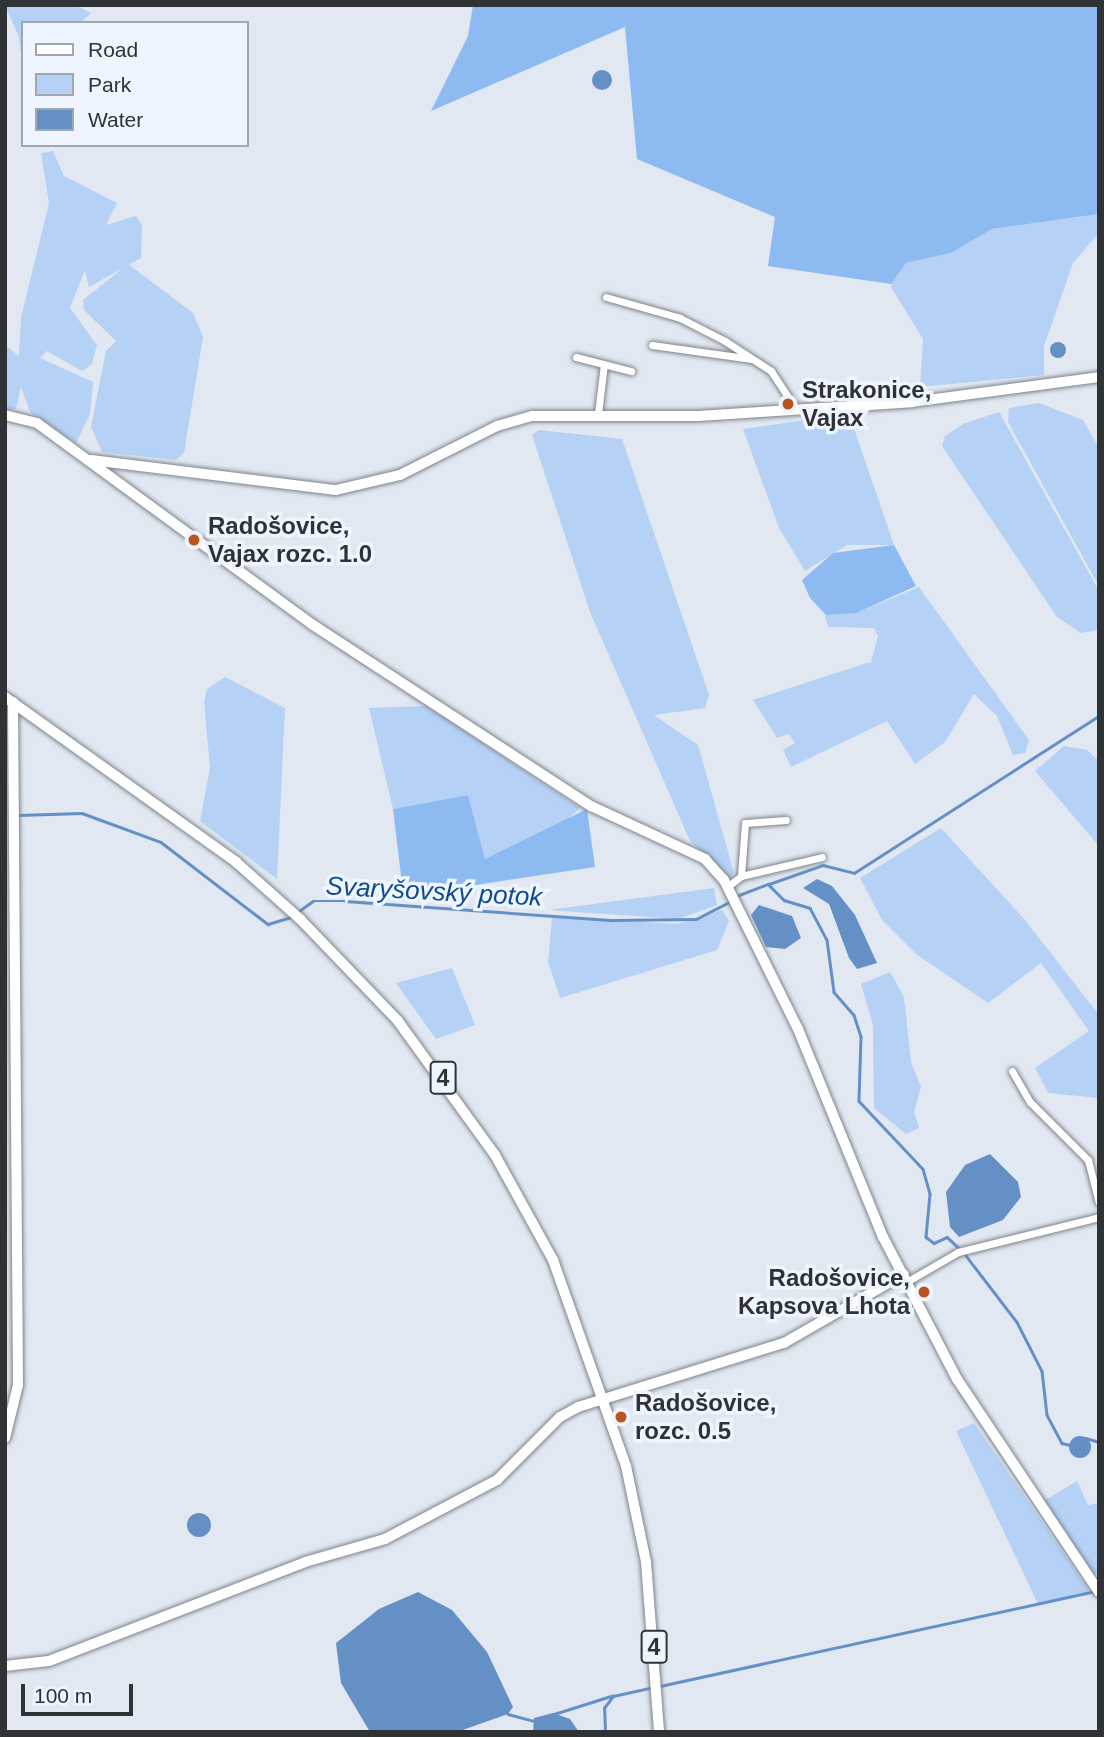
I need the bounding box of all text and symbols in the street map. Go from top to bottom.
legend [21,21,248,147]
text: Road [88,38,138,61]
text: Park [88,73,131,96]
text: Water [88,108,143,131]
place label: Strakonice, Vajax [802,376,931,432]
marker: Strakonice, Vajax [780,396,796,412]
place label: Radošovice, Vajax rozc. 1.0 [208,512,372,568]
marker: Radošovice, Vajax rozc. 1.0 [186,532,202,548]
water label: Svaryšovský potok [325,871,543,913]
road number: 4 [429,1058,457,1098]
place label: Radošovice, Kapsova Lhota [738,1264,910,1320]
marker: Radošovice, Kapsova Lhota [916,1284,932,1300]
place label: Radošovice, rozc. 0.5 [635,1389,776,1445]
marker: Radošovice, rozc. 0.5 [613,1409,629,1425]
road number: 4 [640,1628,668,1666]
scale bar [24,1670,136,1714]
text: 100 m [34,1684,92,1707]

